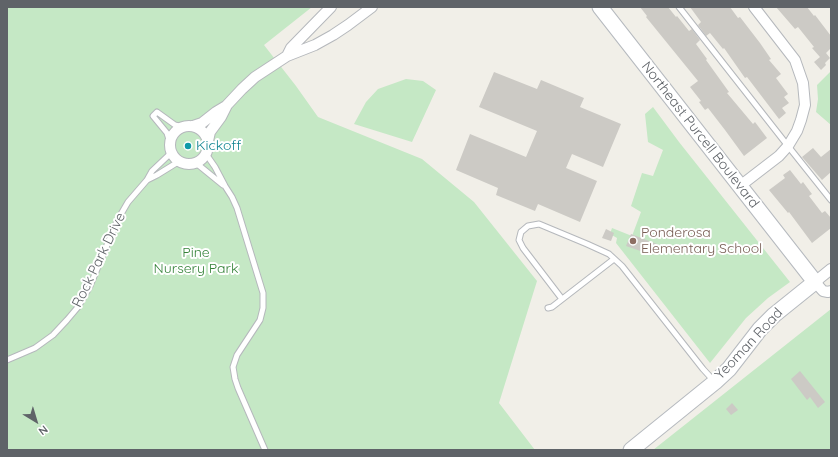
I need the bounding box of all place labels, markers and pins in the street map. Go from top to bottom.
place label: Kickoff [196,138,241,154]
marker: Kickoff [183,141,193,151]
place label: Ponderosa Elementary School [641,225,762,258]
marker: Ponderosa Elementary School [628,236,638,246]

